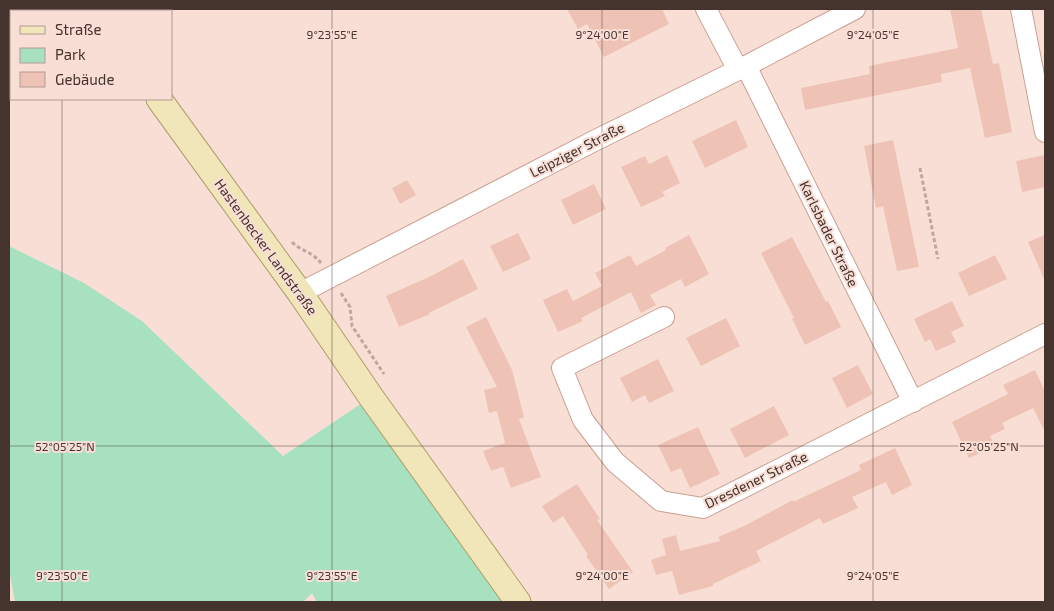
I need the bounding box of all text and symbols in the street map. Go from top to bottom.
legend [10,10,172,100]
text: Straße [55,20,101,38]
text: 9°23'55"E [307,27,358,41]
text: 9°24'00"E [575,27,629,41]
text: 9°24'05"E [847,27,899,41]
text: Park [55,45,86,63]
text: Gebäude [55,70,114,88]
street label: Leipziger Straße [527,118,627,181]
street label: Hastenbecker Landstraße [211,175,322,318]
street label: Karlsbader Straße [796,178,862,290]
text: 52°05'25"N [35,439,95,453]
text: 52°05'25"N [959,439,1019,453]
street label: Dresdener Straße [702,447,810,512]
text: 9°23'50"E [36,568,88,582]
text: 9°23'55"E [307,568,358,582]
text: 9°24'00"E [575,568,629,582]
text: 9°24'05"E [847,568,899,582]

